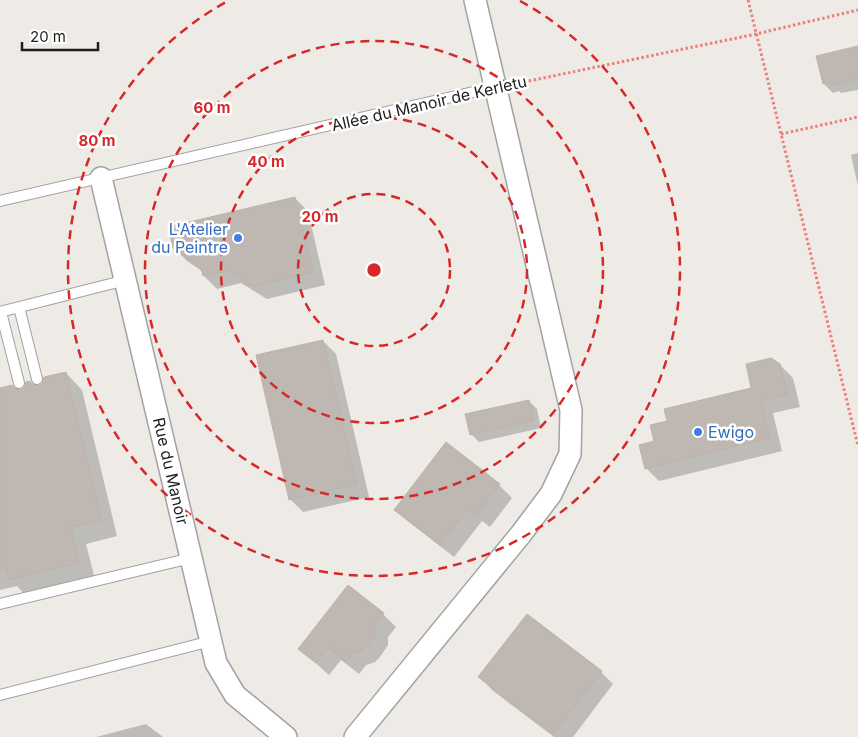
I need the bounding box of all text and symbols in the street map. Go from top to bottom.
scale bar [22,20,99,52]
text: 20 m [30,27,66,46]
street label: Allée du Manoir de Kerletu [329,71,529,135]
text: 60 m [193,98,231,117]
text: 80 m [78,131,116,150]
text: 40 m [247,152,285,171]
text: 20 m [302,207,338,226]
place label: L'Atelier du Peintre [151,219,228,257]
marker: L'Atelier du Peintre [232,232,244,244]
centre of rings [365,261,383,279]
street label: Rue du Manoir [149,415,193,527]
place label: Ewigo [708,422,754,442]
marker: Ewigo [692,426,704,438]

